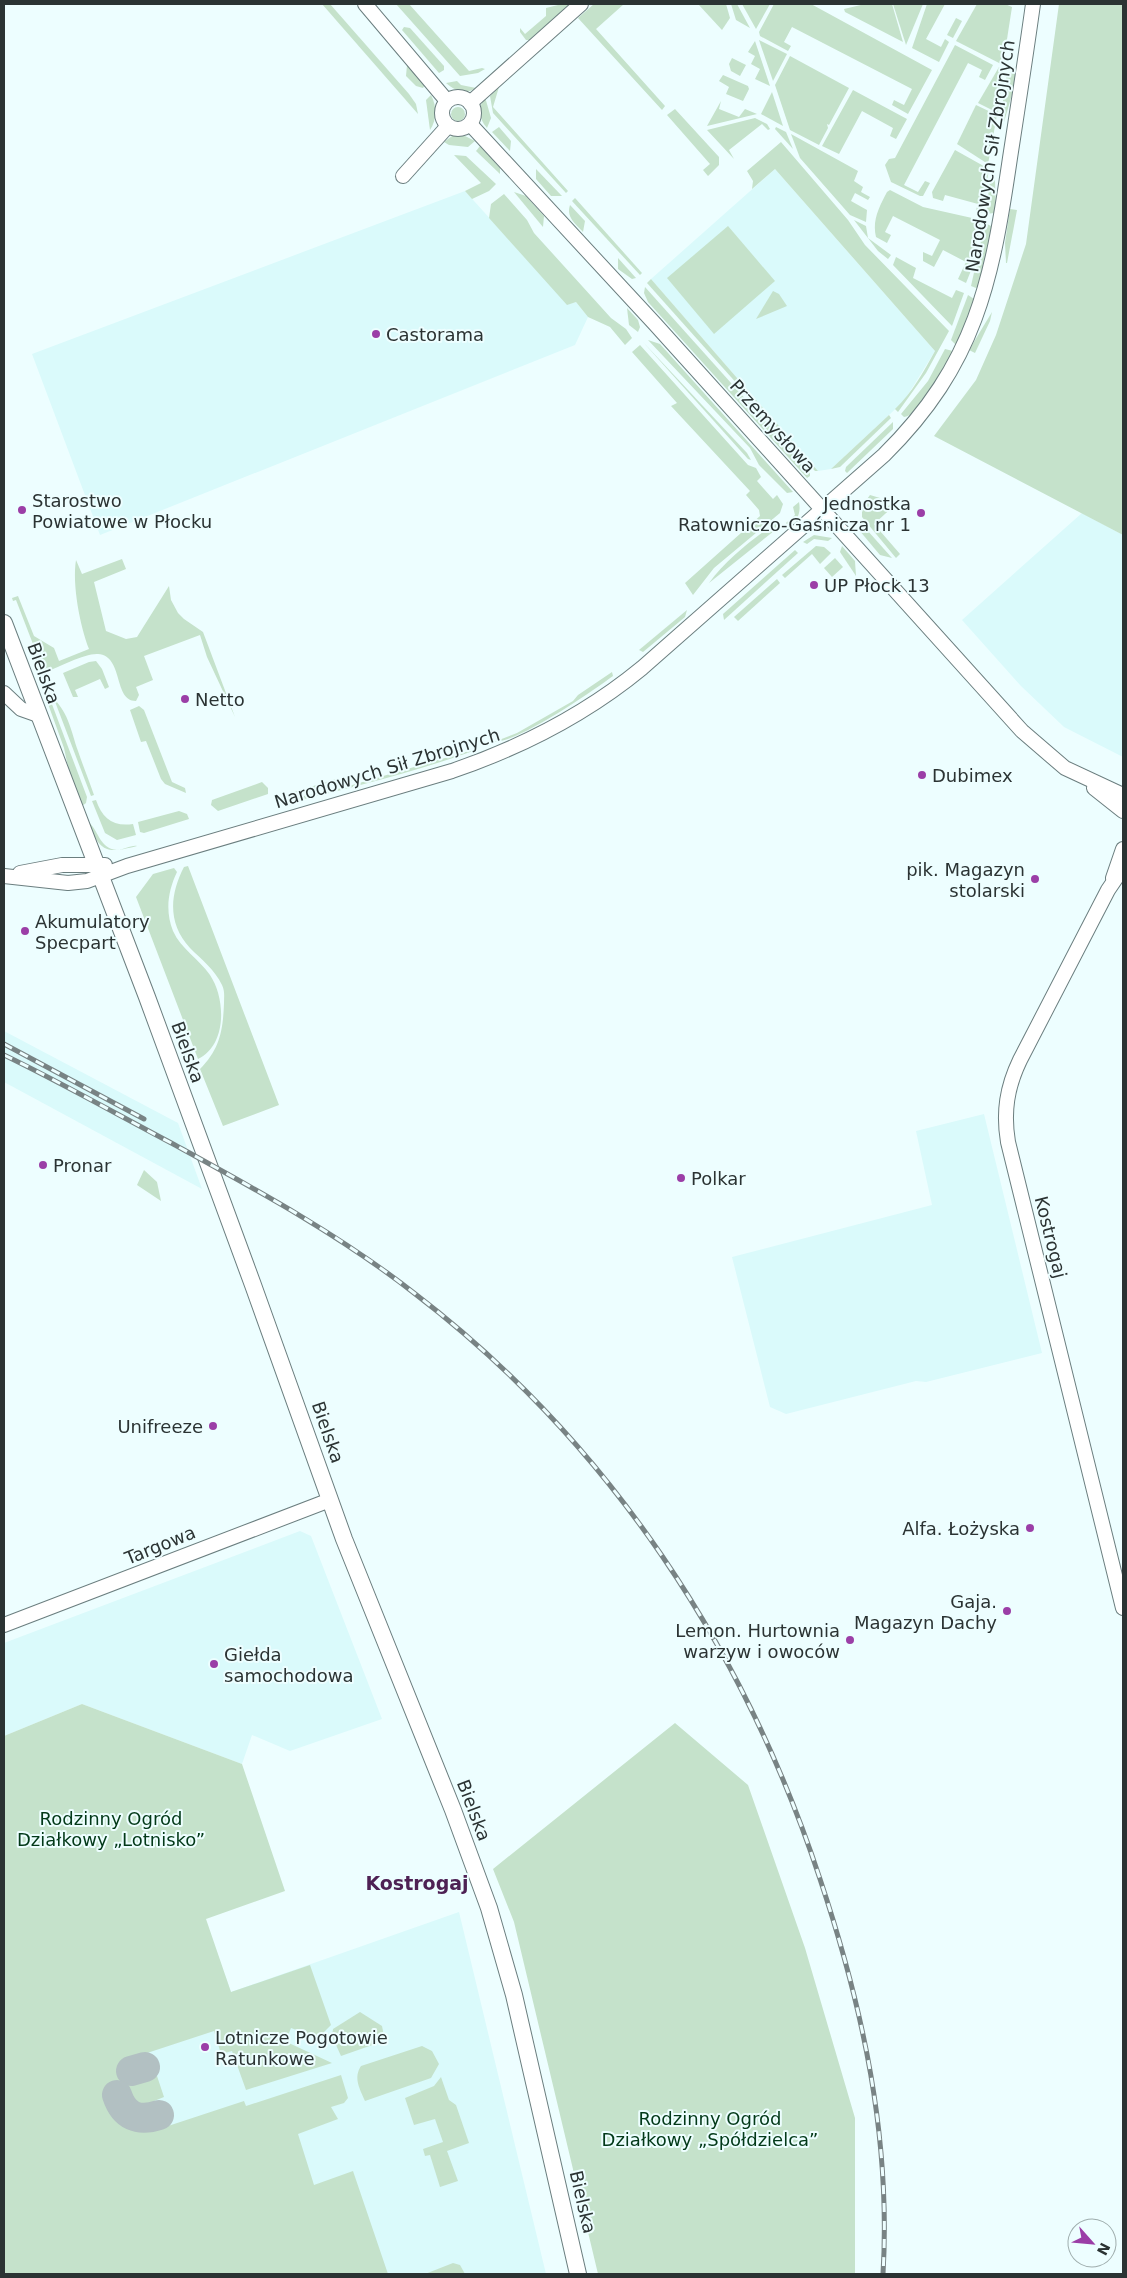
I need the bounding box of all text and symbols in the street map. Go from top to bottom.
street label: Narodowych Sił Zbrojnych [961,38,1019,274]
place label: Castorama [386,324,484,345]
marker: Castorama [370,328,382,340]
street label: Przemysłowa [726,375,820,477]
place label: Starostwo Powiatowe w Płocku [32,490,212,532]
place label: Jednostka Ratowniczo-Gaśnicza nr 1 [678,493,911,535]
marker: Starostwo Powiatowe w Płocku [16,504,28,516]
marker: Jednostka Ratowniczo-Gaśnicza nr 1 [915,507,927,519]
place label: UP Płock 13 [824,575,930,596]
marker: UP Płock 13 [808,579,820,591]
street label: Bielska [23,639,65,707]
place label: Netto [195,689,245,710]
marker: Netto [179,693,191,705]
street label: Narodowych Sił Zbrojnych [272,724,502,812]
place label: Dubimex [932,765,1013,786]
marker: Dubimex [916,769,928,781]
place label: pik. Magazyn stolarski [906,859,1025,901]
marker: pik. Magazyn stolarski [1029,873,1041,885]
place label: Akumulatory Specpart [35,911,150,953]
marker: Akumulatory Specpart [19,925,31,937]
street label: Bielska [167,1018,209,1086]
place label: Pronar [53,1155,112,1176]
marker: Pronar [37,1159,49,1171]
place label: Polkar [691,1168,746,1189]
marker: Polkar [675,1172,687,1184]
street label: Kostrogaj [1031,1194,1071,1280]
street label: Bielska [308,1398,348,1466]
place label: Unifreeze [117,1416,203,1437]
marker: Unifreeze [207,1420,219,1432]
place label: Alfa. Łożyska [902,1518,1020,1539]
street label: Targowa [121,1521,198,1569]
marker: Alfa. Łożyska [1024,1522,1036,1534]
place label: Gaja. Magazyn Dachy [854,1591,997,1633]
marker: Gaja. Magazyn Dachy [1001,1605,1013,1617]
place label: Lemon. Hurtownia warzyw i owoców [675,1620,840,1662]
marker: Lemon. Hurtownia warzyw i owoców [844,1634,856,1646]
place label: Giełda samochodowa [224,1644,353,1686]
marker: Giełda samochodowa [208,1658,220,1670]
street label: Bielska [453,1776,495,1844]
park label: Rodzinny Ogród Działkowy „Lotnisko” [17,1808,205,1850]
district label: Kostrogaj [365,1872,469,1894]
place label: Lotnicze Pogotowie Ratunkowe [215,2027,388,2069]
marker: Lotnicze Pogotowie Ratunkowe [199,2041,211,2053]
park label: Rodzinny Ogród Działkowy „Spółdzielca” [602,2108,818,2150]
street label: Bielska [566,2168,600,2236]
north arrow [1067,2218,1117,2268]
text: N [1094,2240,1113,2258]

